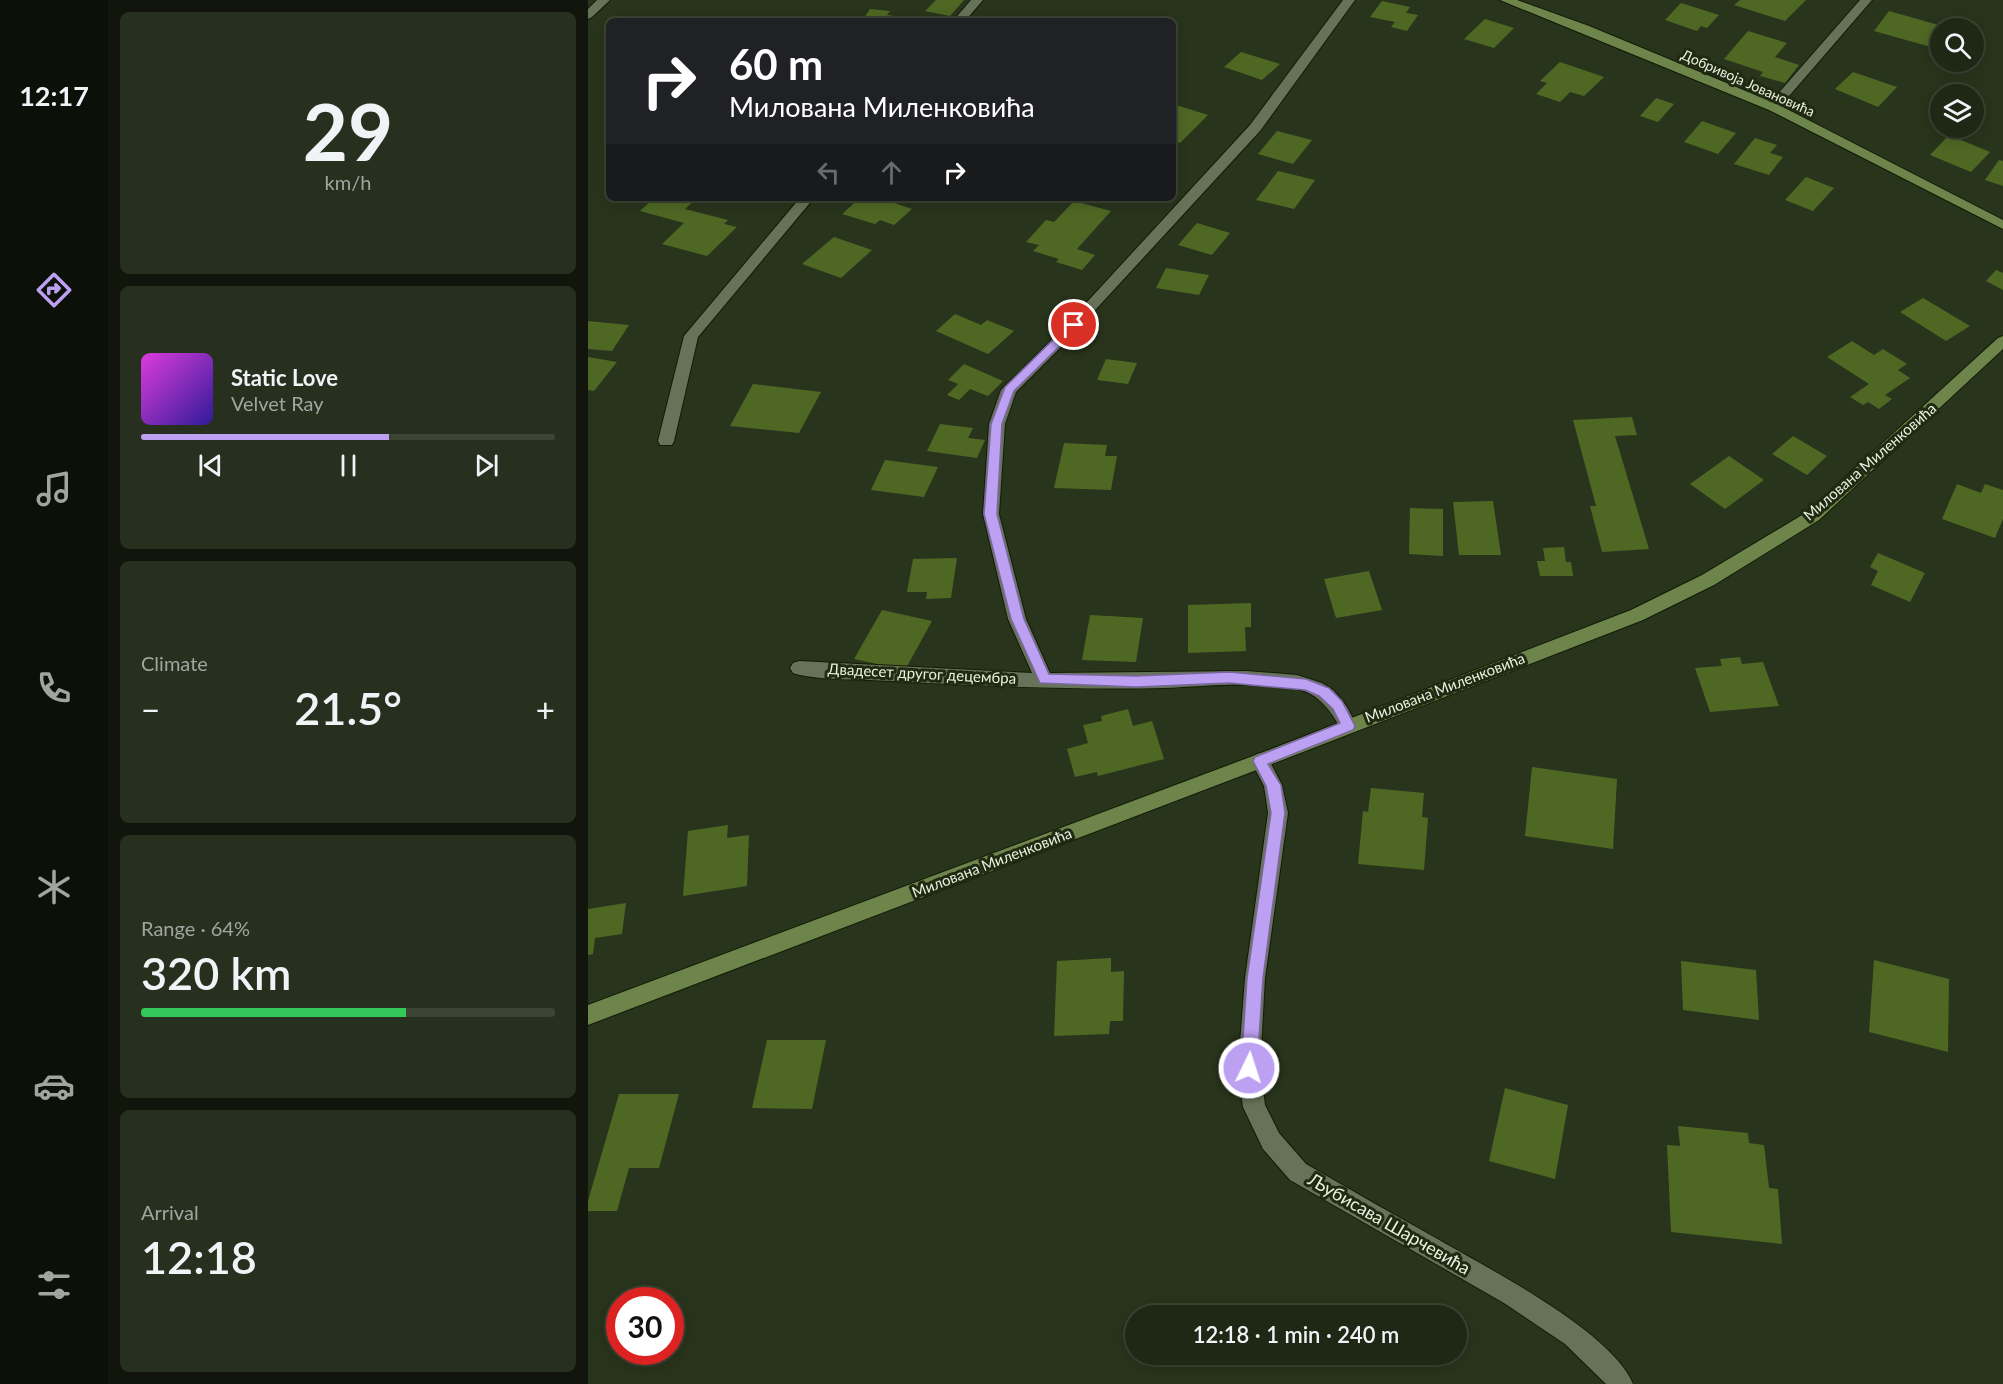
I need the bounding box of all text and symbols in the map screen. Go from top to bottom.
map controls [1930,18,1984,138]
button: search [1930,18,1984,72]
text: 60 m [729,39,823,89]
icon: right [630,42,708,120]
street label: Добривоја Јовановића [1679,45,1818,120]
text: 12:17 [19,79,89,112]
text: 29 [303,84,393,178]
button: layers [1930,84,1984,138]
text: Милована Миленковића [729,90,1035,123]
icon: left [812,156,845,189]
icon: ahead [875,156,908,189]
icon: right [938,156,971,189]
text: km/h [325,170,371,194]
icon: directions [33,269,75,311]
pin [1048,299,1099,350]
icon: arrive [1057,308,1090,341]
text: Static Love [231,364,338,391]
text: Velvet Ray [231,391,324,415]
street label: Милована Миленковића [1799,399,1939,524]
icon: previous [194,449,227,482]
icon: pause [332,449,365,482]
icon: next [470,449,503,482]
icon: music [33,468,75,510]
street label: Милована Миленковића [1362,648,1527,726]
text: Climate [141,651,208,675]
street label: Двадесет другог децембра [827,659,1017,687]
icon: phone [33,667,75,709]
text: 21.5° [294,681,402,735]
text: − [141,689,160,729]
text: + [536,689,555,729]
street label: Милована Миленковића [909,823,1074,901]
icon: climate [33,866,75,908]
text: Range · 64% [141,916,250,940]
text: 320 km [141,946,291,1000]
position arrow [1217,1036,1281,1100]
icon: car [33,1065,75,1107]
street label: Љубисава Шарчевића [1304,1167,1475,1279]
text: Arrival [141,1200,199,1224]
text: 12:18 [141,1230,257,1284]
icon: filters [33,1264,75,1306]
speed limit sign: 30 [606,1287,684,1365]
text: 12:18 · 1 min · 240 m [1193,1321,1399,1348]

